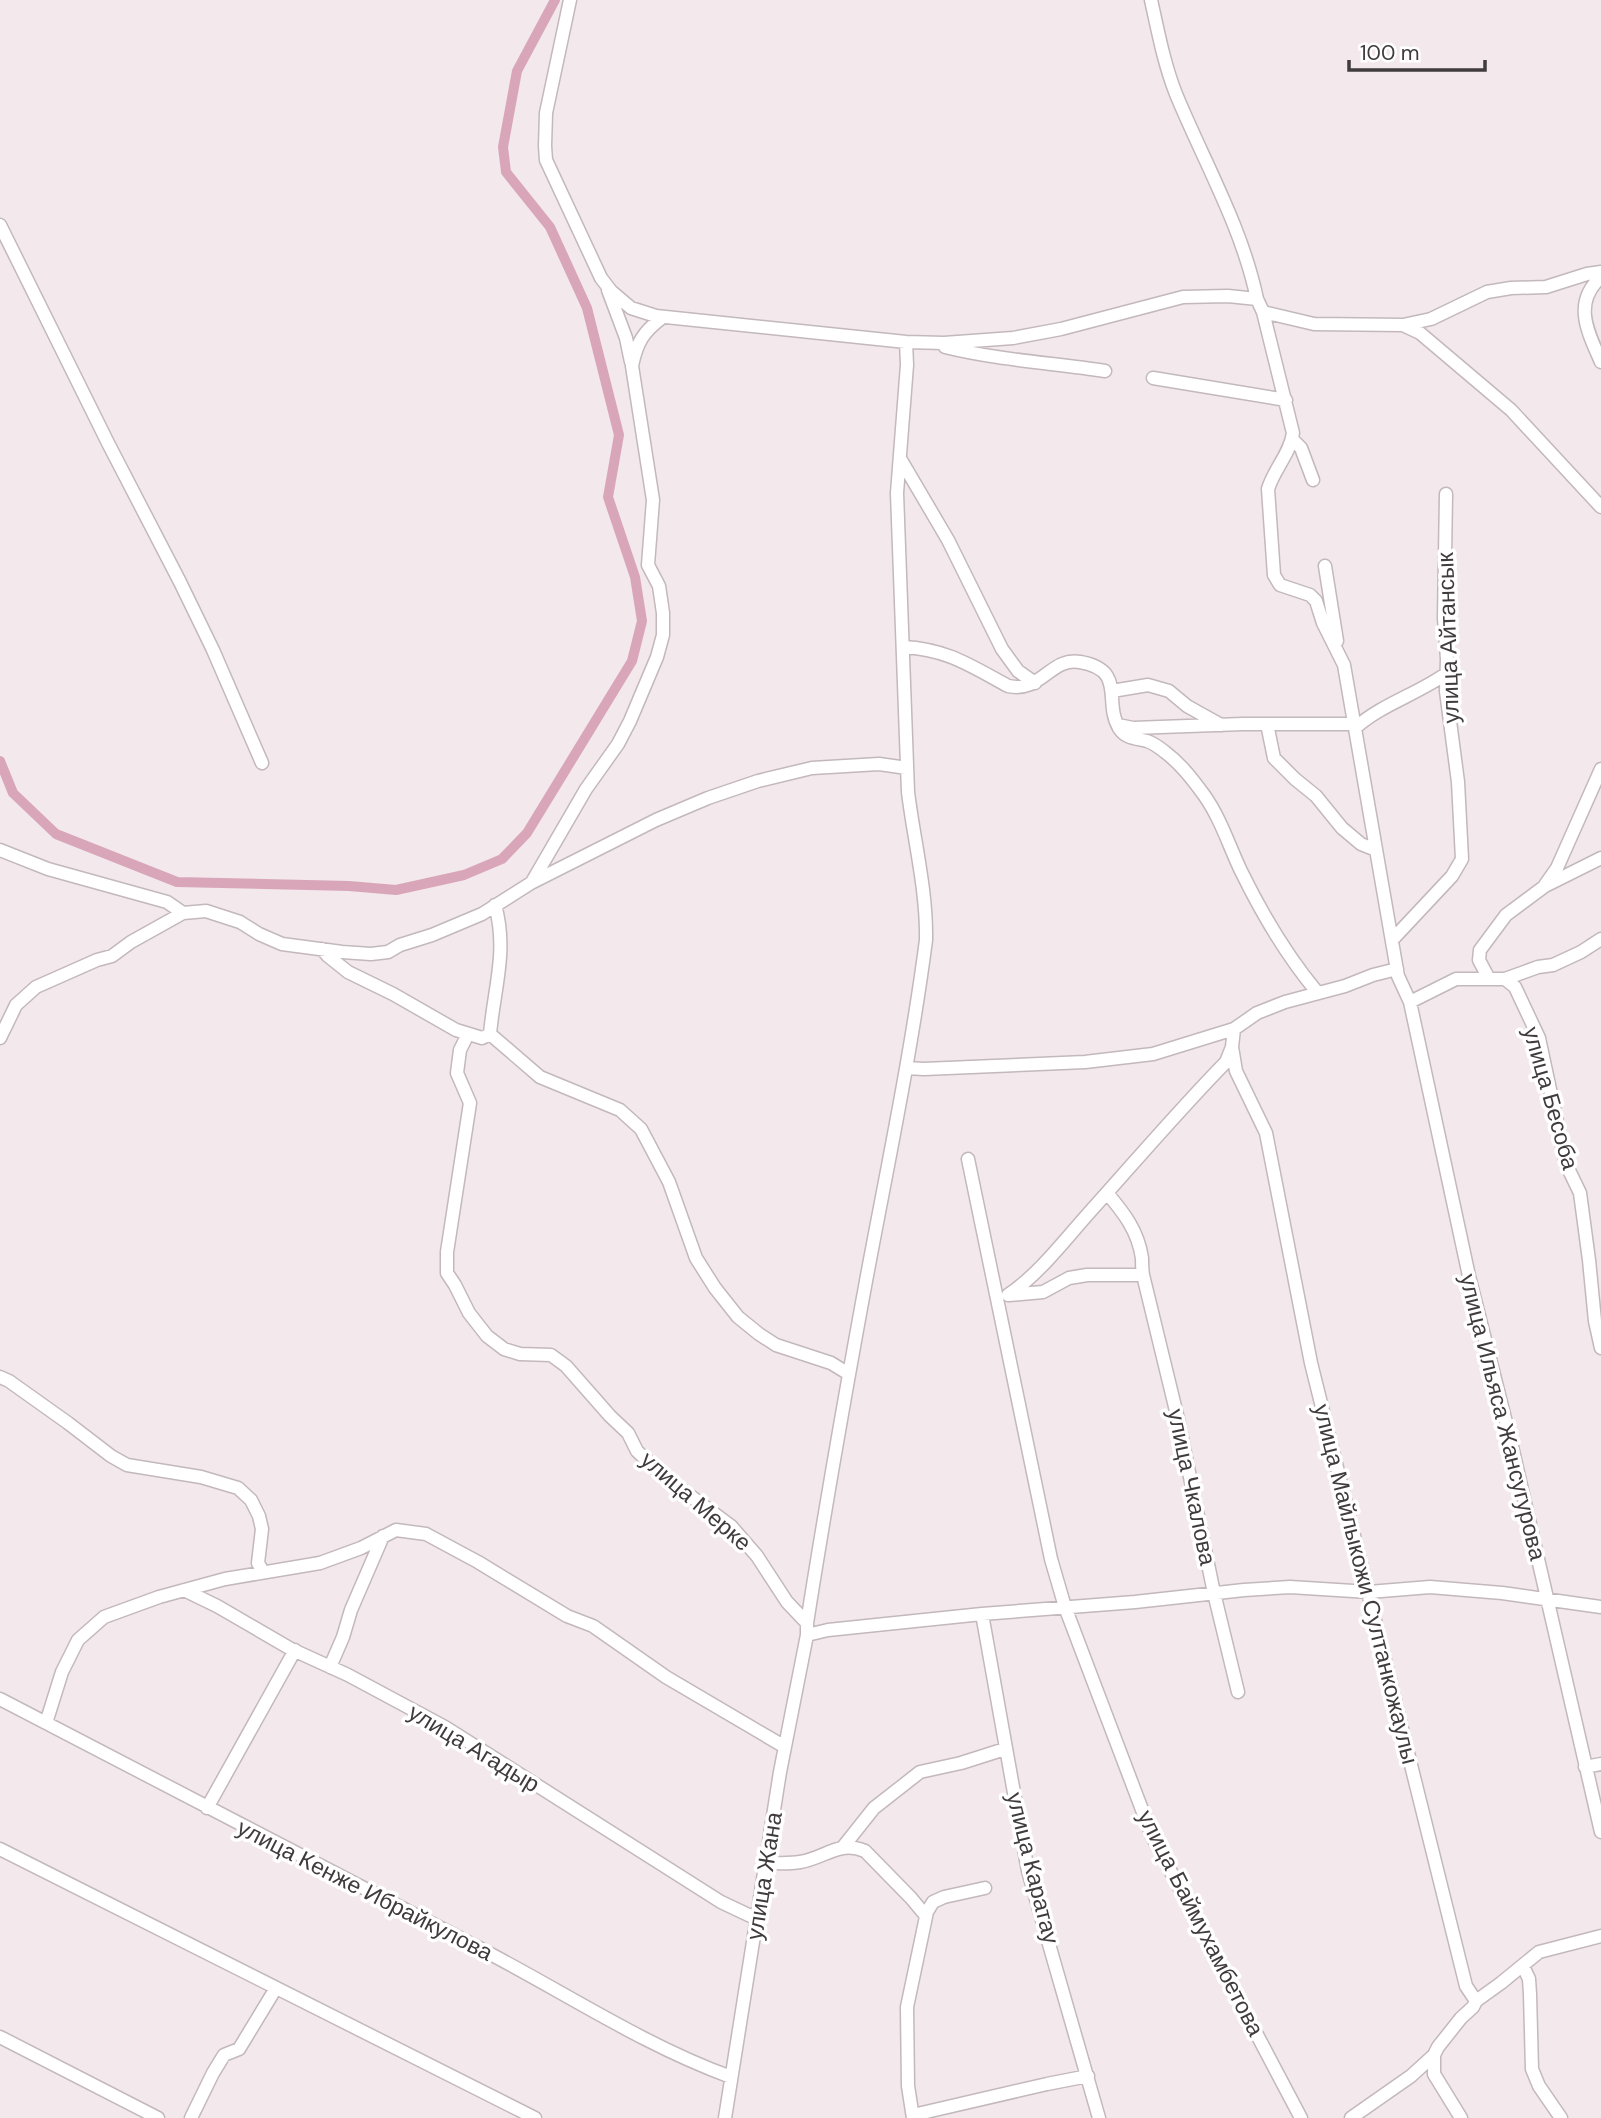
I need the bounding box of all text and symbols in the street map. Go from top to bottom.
scale bar [1349,28,1486,72]
text: 100 m [1360,39,1420,67]
street label: улица Айтансык [1430,551,1466,724]
street label: улица Бесоба [1516,1023,1586,1173]
street label: улица Ильяса Жансугурова [1453,1271,1553,1564]
street label: улица Майлыкожи Султанкожаулы [1307,1401,1425,1767]
street label: улица Чкалова [1161,1406,1223,1568]
street label: улица Мерке [634,1445,758,1557]
street label: улица Агадыр [403,1697,545,1799]
street label: улица Каратау [1000,1789,1066,1947]
street label: улица Баймухамбетова [1131,1805,1271,2041]
street label: улица Жана [739,1810,789,1942]
street label: улица Кенже Ибрайкулова [232,1812,498,1968]

